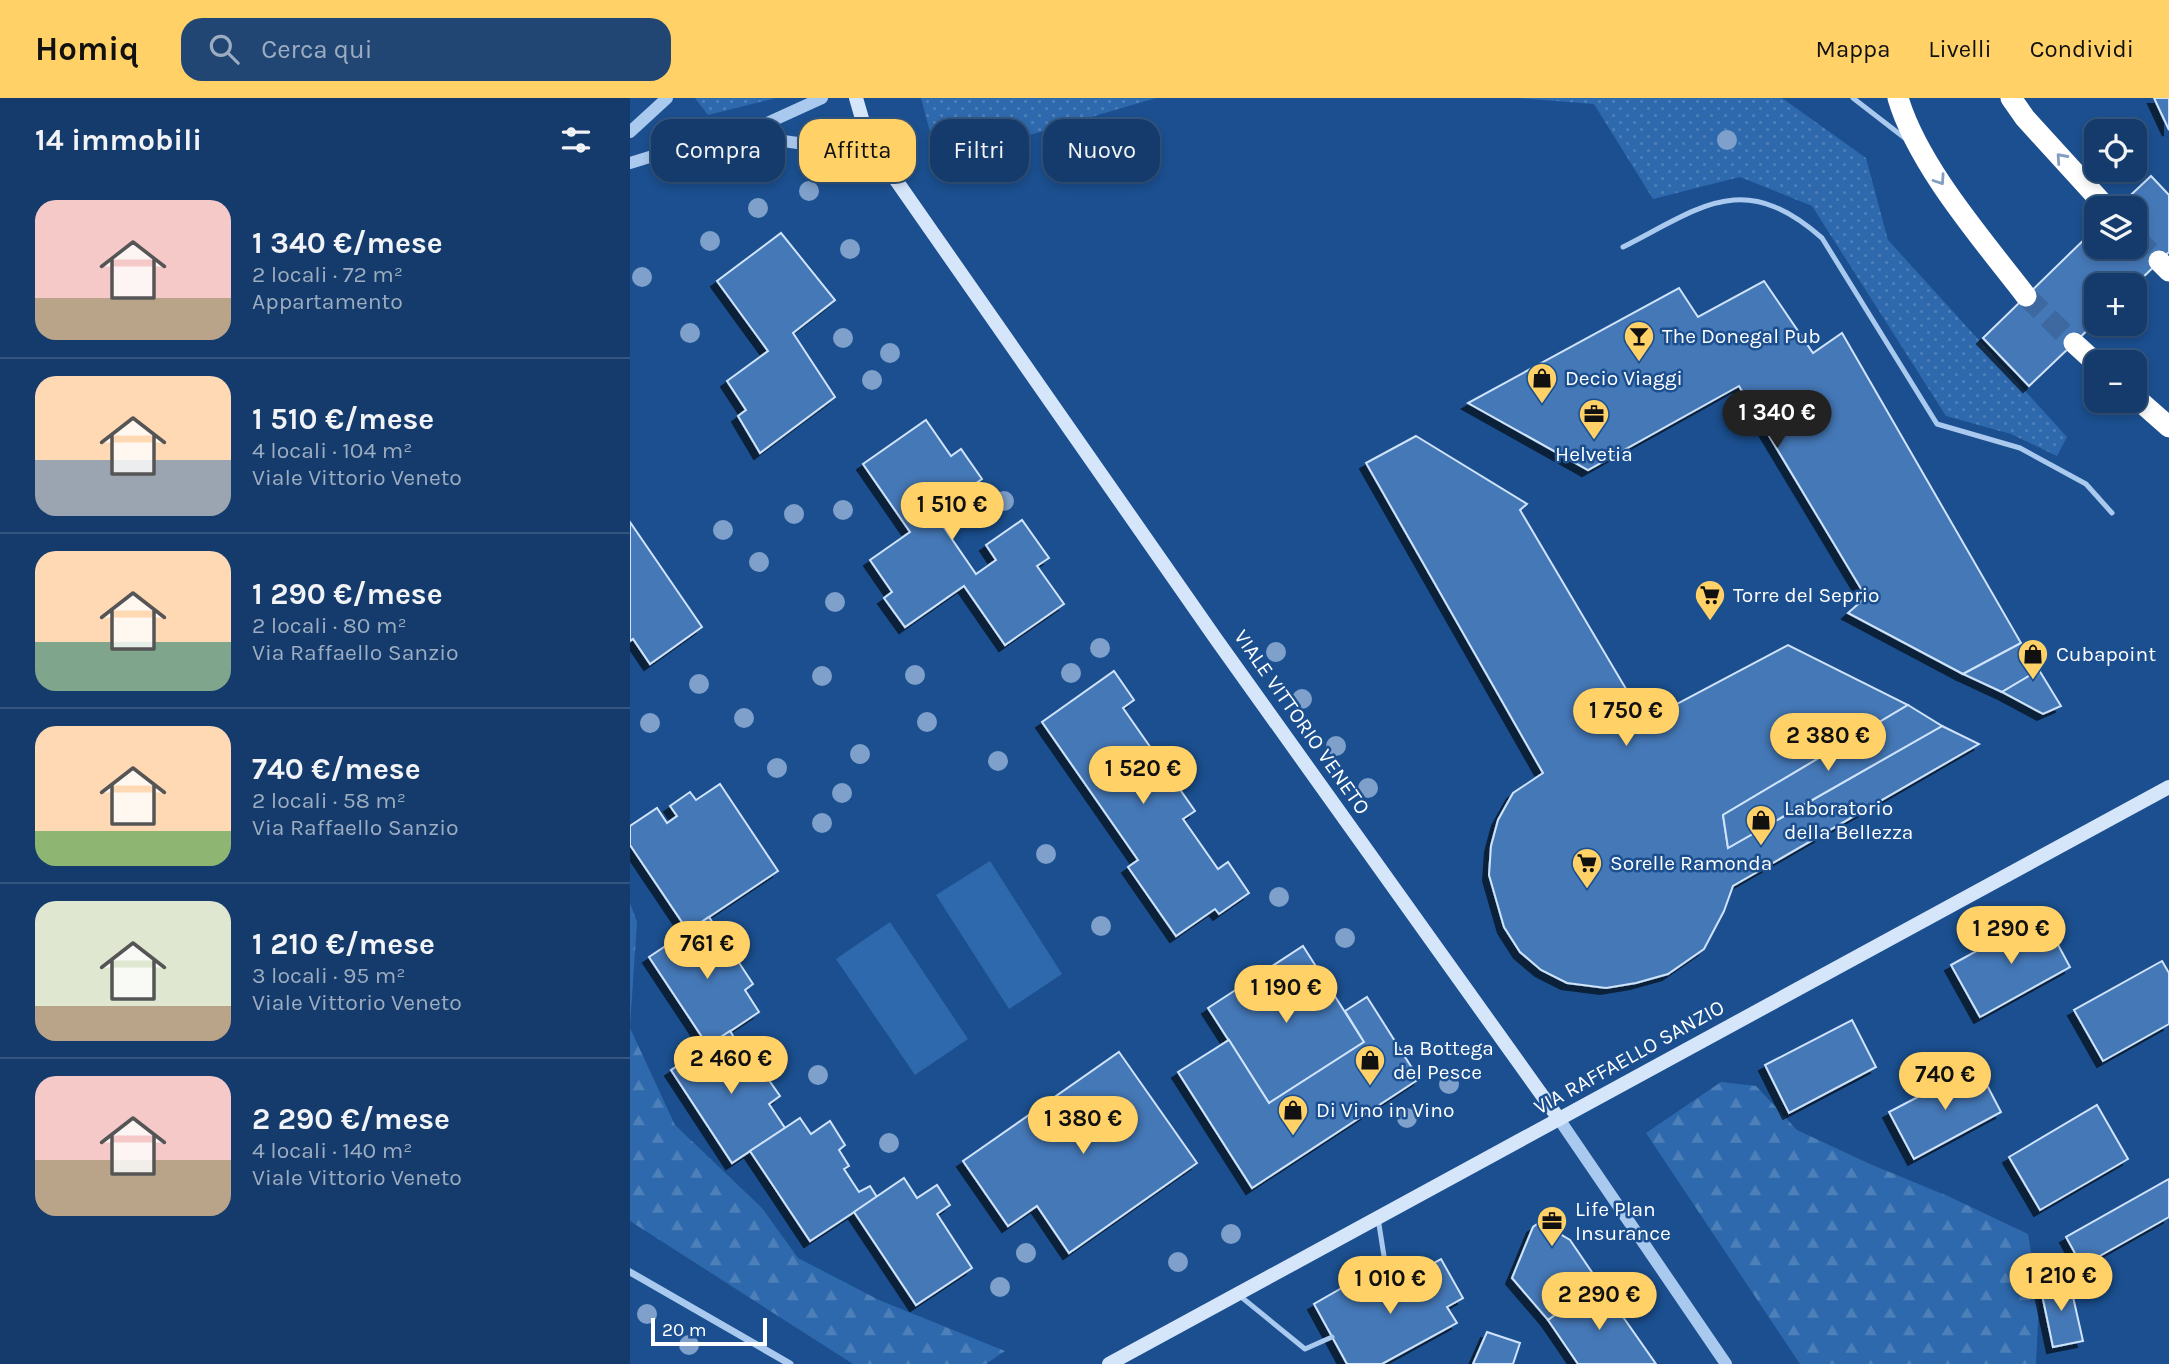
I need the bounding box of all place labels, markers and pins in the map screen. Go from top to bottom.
bar icon: The Donegal Pub [1622,319,1656,363]
place label: The Donegal Pub [1662,324,1821,348]
shop icon: Decio Viaggi [1525,361,1559,405]
place label: Decio Viaggi [1565,366,1683,390]
pin: 1 340 € [1712,390,1842,450]
office icon: Helvetia [1577,397,1611,441]
place label: Helvetia [1555,442,1633,466]
pin: 1 510 € [887,482,1017,542]
supermarket icon: Torre del Seprio [1693,578,1727,622]
place label: Torre del Seprio [1733,583,1879,607]
shop icon: Cubapoint [2016,637,2050,681]
place label: Cubapoint [2056,642,2156,666]
pin: 1 750 € [1561,688,1691,748]
pin: 2 380 € [1763,714,1893,773]
pin: 1 520 € [1078,746,1208,806]
place label: Laboratorio della Bellezza [1784,796,1913,844]
shop icon: Laboratorio della Bellezza [1744,803,1778,847]
supermarket icon: Sorelle Ramonda [1570,846,1604,890]
place label: Sorelle Ramonda [1610,851,1772,875]
pin: 1 290 € [1946,906,2076,966]
pin: 761 € [658,922,756,981]
pin: 1 190 € [1221,965,1351,1025]
place label: La Bottega del Pesce [1393,1036,1494,1084]
pin: 2 460 € [666,1037,796,1096]
shop icon: La Bottega del Pesce [1353,1043,1387,1087]
pin: 740 € [1896,1052,1994,1112]
shop icon: Di Vino in Vino [1276,1093,1310,1137]
pin: 1 380 € [1018,1096,1148,1156]
place label: Di Vino in Vino [1316,1098,1454,1122]
place label: Life Plan Insurance [1575,1197,1671,1245]
office icon: Life Plan Insurance [1535,1204,1569,1248]
pin: 1 210 € [1996,1254,2126,1313]
pin: 1 010 € [1325,1256,1455,1316]
pin: 2 290 € [1534,1272,1664,1332]

